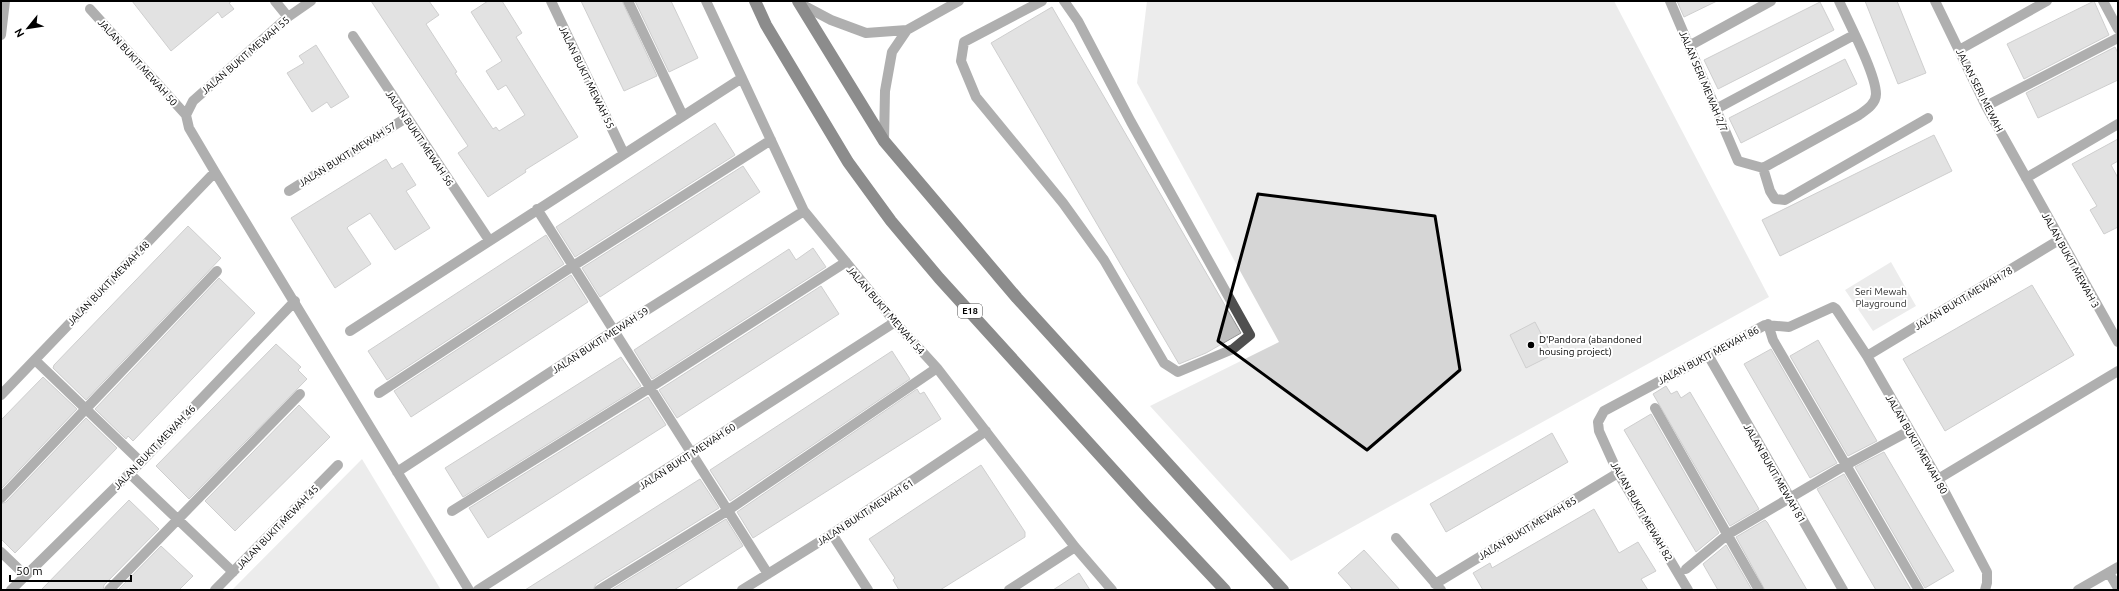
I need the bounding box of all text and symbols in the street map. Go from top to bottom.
north arrow [8,8,48,48]
street label: JALAN BUKIT MEWAH 55 [199,14,292,97]
street label: JALAN BUKIT MEWAH 50 [96,17,180,108]
street label: JALAN BUKIT MEWAH 55 [557,24,616,130]
text: N [12,26,27,40]
street label: JALAN SERI MEWAH 2/7 [1677,29,1730,133]
street label: JALAN SERI MEWAH [1954,47,2005,134]
street label: JALAN BUKIT MEWAH 56 [383,88,456,188]
street label: JALAN BUKIT MEWAH 57 [296,120,398,189]
street label: JALAN BUKIT MEWAH 3 [2040,211,2101,310]
street label: JALAN BUKIT MEWAH 48 [65,239,152,328]
street label: JALAN BUKIT MEWAH 54 [844,264,927,357]
street label: JALAN BUKIT MEWAH 78 [1912,264,2015,332]
park label: Seri Mewah Playground [1855,286,1907,309]
road number: E18 [958,304,982,318]
street label: JALAN BUKIT MEWAH 59 [550,305,651,376]
street label: JALAN BUKIT MEWAH 86 [1656,324,1761,387]
place label: D'Pandora (abandoned housing project) [1539,334,1642,357]
marker: D'Pandora (abandoned housing project) [1526,340,1536,350]
street label: JALAN BUKIT MEWAH 80 [1884,393,1950,496]
street label: JALAN BUKIT MEWAH 46 [111,403,198,492]
street label: JALAN BUKIT MEWAH 60 [637,421,738,492]
street label: JALAN BUKIT MEWAH 81 [1742,422,1808,525]
street label: JALAN BUKIT MEWAH 82 [1609,460,1675,563]
street label: JALAN BUKIT MEWAH 61 [815,477,916,548]
street label: JALAN BUKIT MEWAH 45 [234,483,321,572]
street label: JALAN BUKIT MEWAH 85 [1476,495,1578,562]
scale bar [10,557,131,583]
text: 50 m [16,564,43,577]

